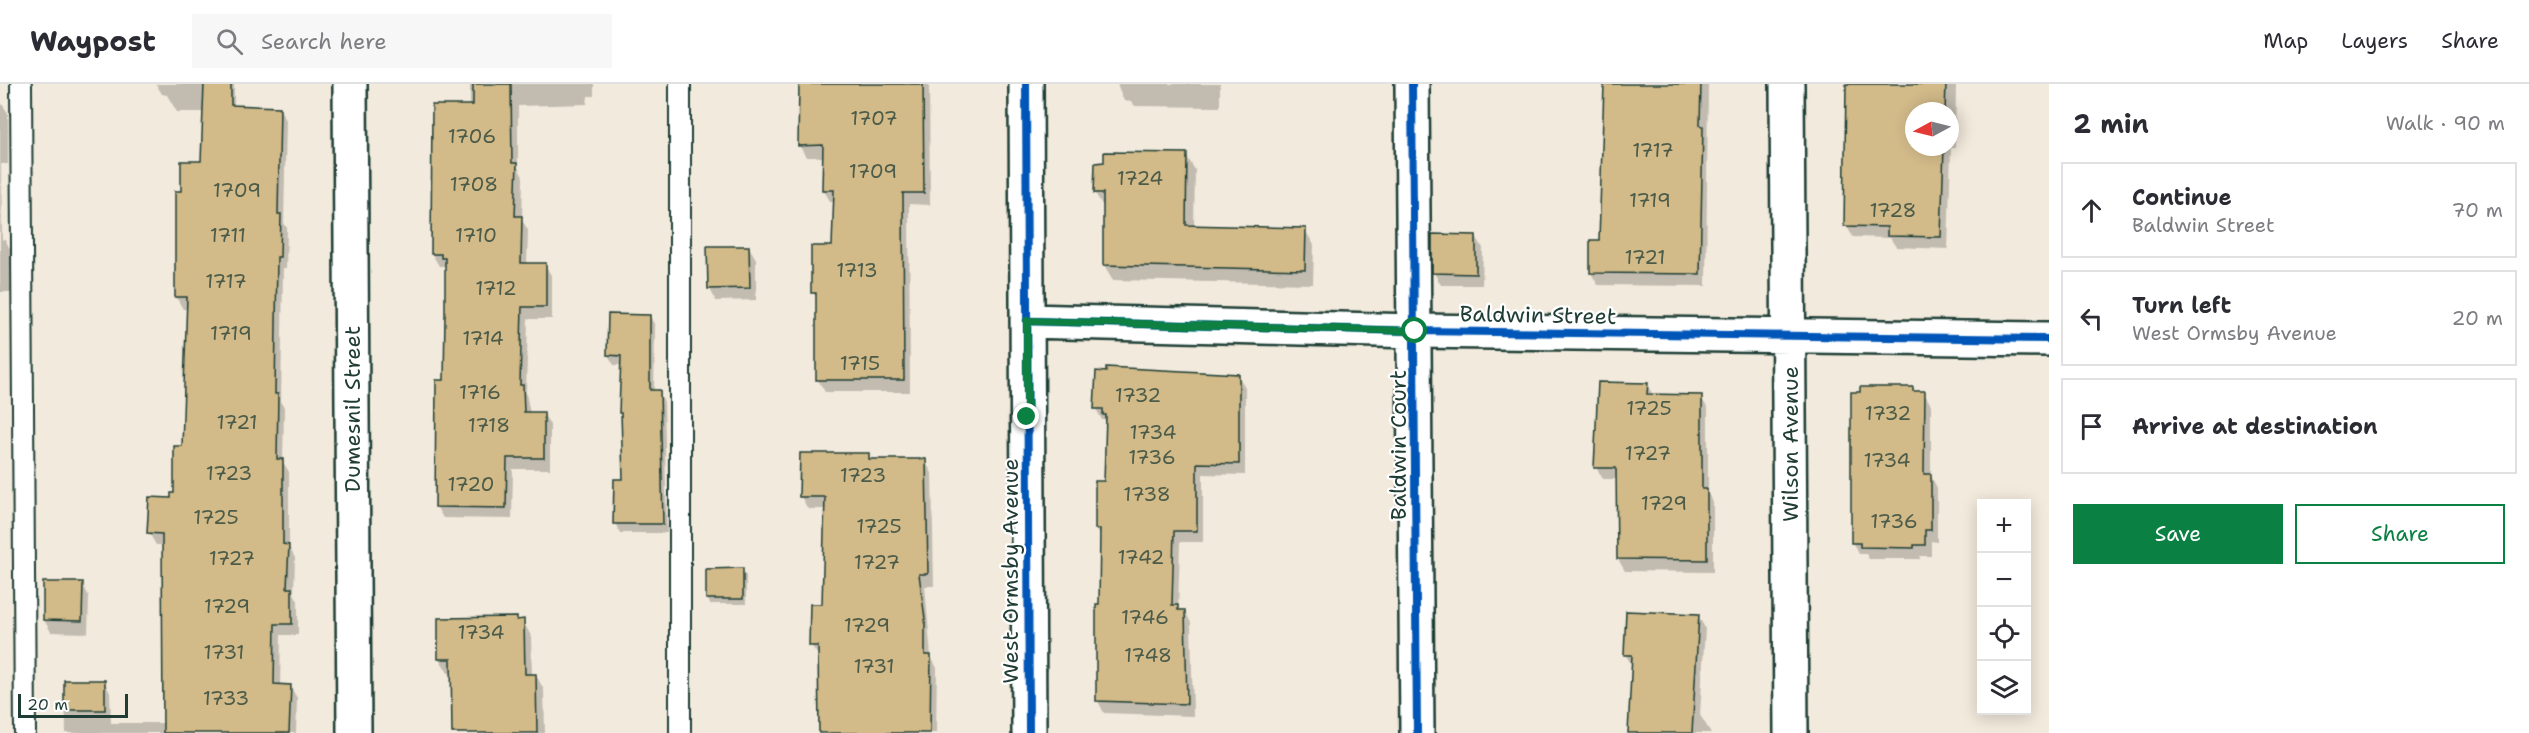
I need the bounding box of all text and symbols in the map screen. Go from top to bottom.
search box [192,14,612,68]
text: Waypost [30,22,156,60]
icon: search [213,25,246,58]
text: Search here [261,27,387,56]
text: Map [2263,27,2308,55]
text: Layers [2341,27,2408,55]
text: Share [2441,27,2499,55]
north arrow [1905,102,1959,156]
house number: 1707 [850,105,898,131]
text: 2 min [2073,106,2149,141]
text: Walk · 90 m [2386,110,2505,136]
house number: 1706 [448,123,496,149]
house number: 1717 [1632,137,1674,163]
house number: 1709 [849,158,897,184]
house number: 1724 [1117,165,1163,191]
house number: 1708 [450,171,498,197]
house number: 1709 [213,177,261,203]
text: Continue [2132,183,2232,212]
house number: 1719 [1629,187,1671,213]
icon: ahead [2075,194,2108,227]
house number: 1728 [1869,197,1917,223]
text: 70 m [2451,197,2503,223]
text: Baldwin Street [2132,212,2275,238]
house number: 1711 [210,222,246,248]
house number: 1710 [455,222,497,248]
house number: 1721 [1624,244,1666,270]
house number: 1713 [836,257,878,283]
house number: 1717 [205,268,247,294]
house number: 1712 [475,275,517,301]
text: Turn left [2132,291,2231,320]
street label: Baldwin Street [1459,299,1617,331]
icon: left [2075,302,2108,335]
text: 20 m [2452,305,2503,331]
route start [1401,317,1427,343]
house number: 1719 [210,320,252,346]
text: West Ormsby Avenue [2132,320,2337,346]
house number: 1714 [462,325,504,351]
street label: Dumesnil Street [338,326,367,492]
house number: 1715 [840,350,880,376]
street label: Wilson Avenue [1776,366,1805,522]
street label: Baldwin Court [1384,370,1413,520]
house number: 1716 [459,379,501,405]
house number: 1732 [1115,382,1161,408]
house number: 1725 [1626,395,1672,421]
house number: 1732 [1865,400,1911,426]
route end [1013,403,1039,429]
house number: 1721 [216,409,258,435]
icon: arrive [2075,410,2108,443]
house number: 1718 [468,412,510,438]
text: Arrive at destination [2132,412,2378,441]
house number: 1734 [1129,419,1177,445]
house number: 1727 [1625,440,1671,466]
house number: 1736 [1128,444,1176,470]
house number: 1734 [1863,447,1911,473]
street label: West Ormsby Avenue [996,458,1025,684]
house number: 1723 [206,460,252,486]
house number: 1723 [840,462,886,488]
house number: 1720 [447,471,495,497]
house number: 1738 [1123,481,1171,507]
house number: 1729 [1641,490,1687,516]
map controls [1977,499,2031,715]
button: + [1977,499,2031,553]
house number: 1725 [193,504,239,530]
button: Save [2073,504,2283,564]
button: Share [2295,504,2505,564]
house number: 1736 [1870,508,1918,534]
house number: 1725 [856,513,902,539]
house number: 1742 [1117,544,1165,570]
house number: 1727 [209,545,255,571]
house number: 1727 [854,549,900,575]
button: − [1977,553,2031,607]
house number: 1729 [204,593,250,619]
house number: 1746 [1121,604,1169,630]
button: locate [1977,607,2031,661]
house number: 1729 [844,612,890,638]
house number: 1734 [457,619,505,645]
house number: 1731 [203,639,245,665]
house number: 1748 [1124,642,1172,668]
house number: 1731 [853,653,895,679]
button: layers [1977,661,2031,715]
house number: 1733 [203,685,249,711]
scale bar [18,691,128,718]
text: 20 m [27,694,68,715]

